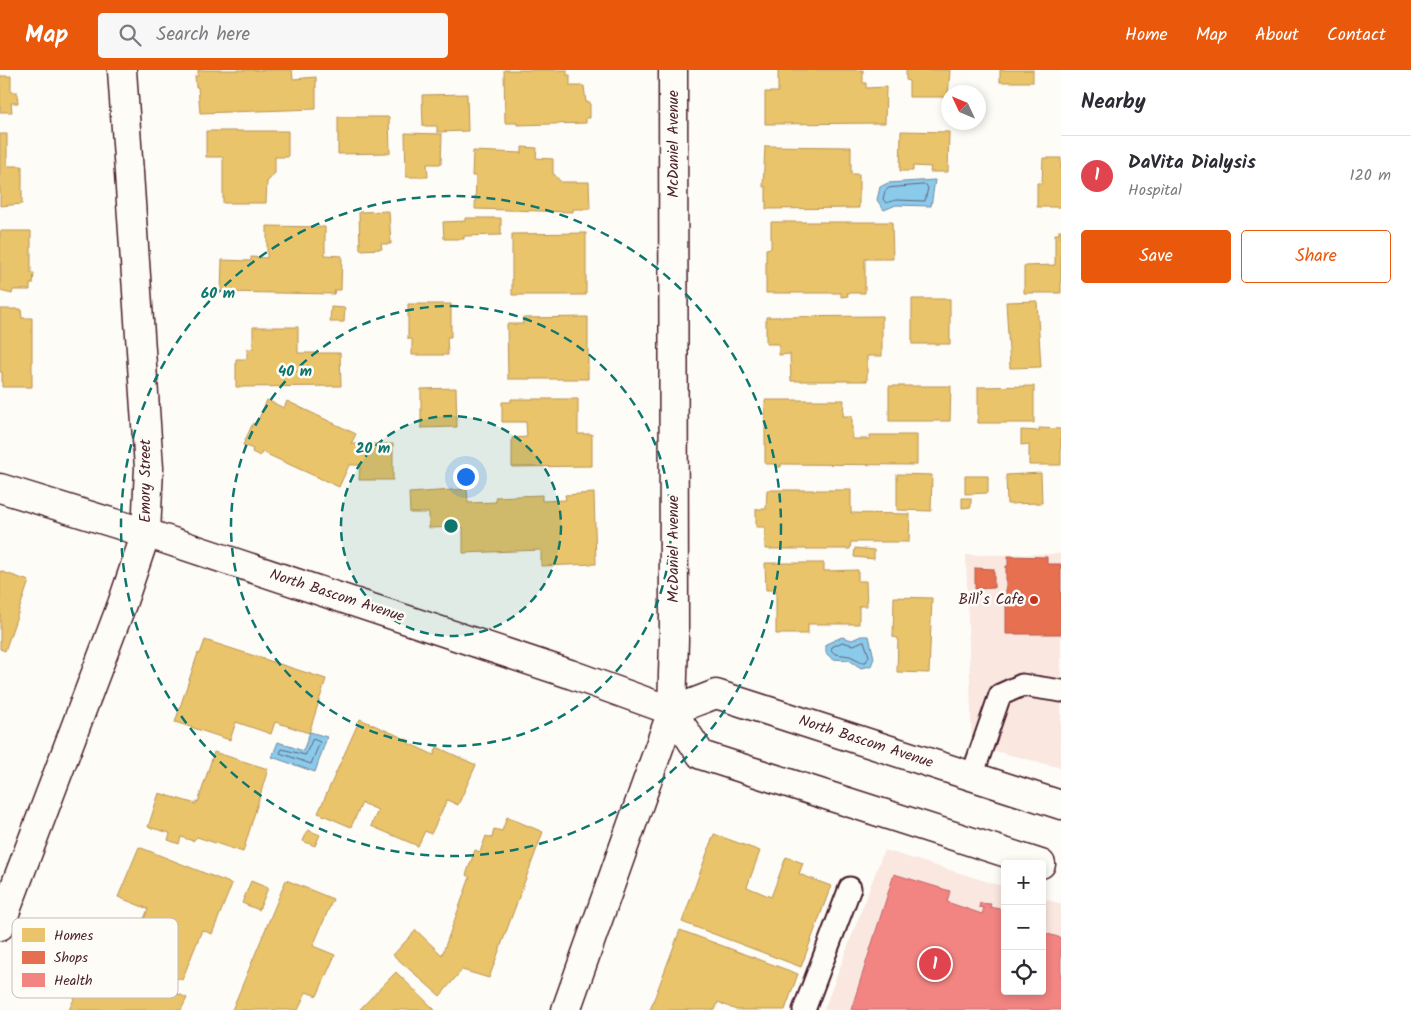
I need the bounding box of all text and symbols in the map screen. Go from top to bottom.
search box [98,13,448,58]
text: Map [25,16,68,55]
text: Search here [156,20,250,50]
icon: search [116,21,144,49]
text: Home [1125,21,1168,50]
text: Map [1196,21,1227,50]
text: About [1255,21,1299,50]
text: Contact [1327,21,1386,50]
north arrow [941,85,986,130]
text: Nearby [1081,86,1146,119]
street label: McDaniel Avenue [662,90,686,198]
text: DaVita Dialysis [1128,148,1256,178]
text: 1 [1095,163,1099,188]
text: 120 m [1350,163,1391,188]
text: Hospital [1128,178,1182,203]
button: Save [1081,230,1231,283]
button: Share [1241,230,1391,283]
text: 60 m [201,282,235,306]
text: 40 m [278,360,312,384]
text: 20 m [356,437,390,461]
street label: Emory Street [134,439,158,523]
your location [453,464,479,490]
street label: McDaniel Avenue [662,495,686,603]
centre of rings [442,517,460,535]
street label: North Bascom Avenue [267,563,408,629]
place label: Bill’s Cafe [958,588,1024,612]
marker: Bill’s Cafe [1028,594,1040,606]
street label: North Bascom Avenue [796,709,937,775]
map controls [1001,860,1046,995]
button: + [1001,860,1046,905]
button: − [1001,905,1046,950]
legend [12,918,178,998]
text: Homes [54,925,93,947]
pin: 1 [919,945,951,983]
text: Shops [54,947,88,969]
button: locate [1001,950,1046,995]
text: Health [54,970,93,992]

